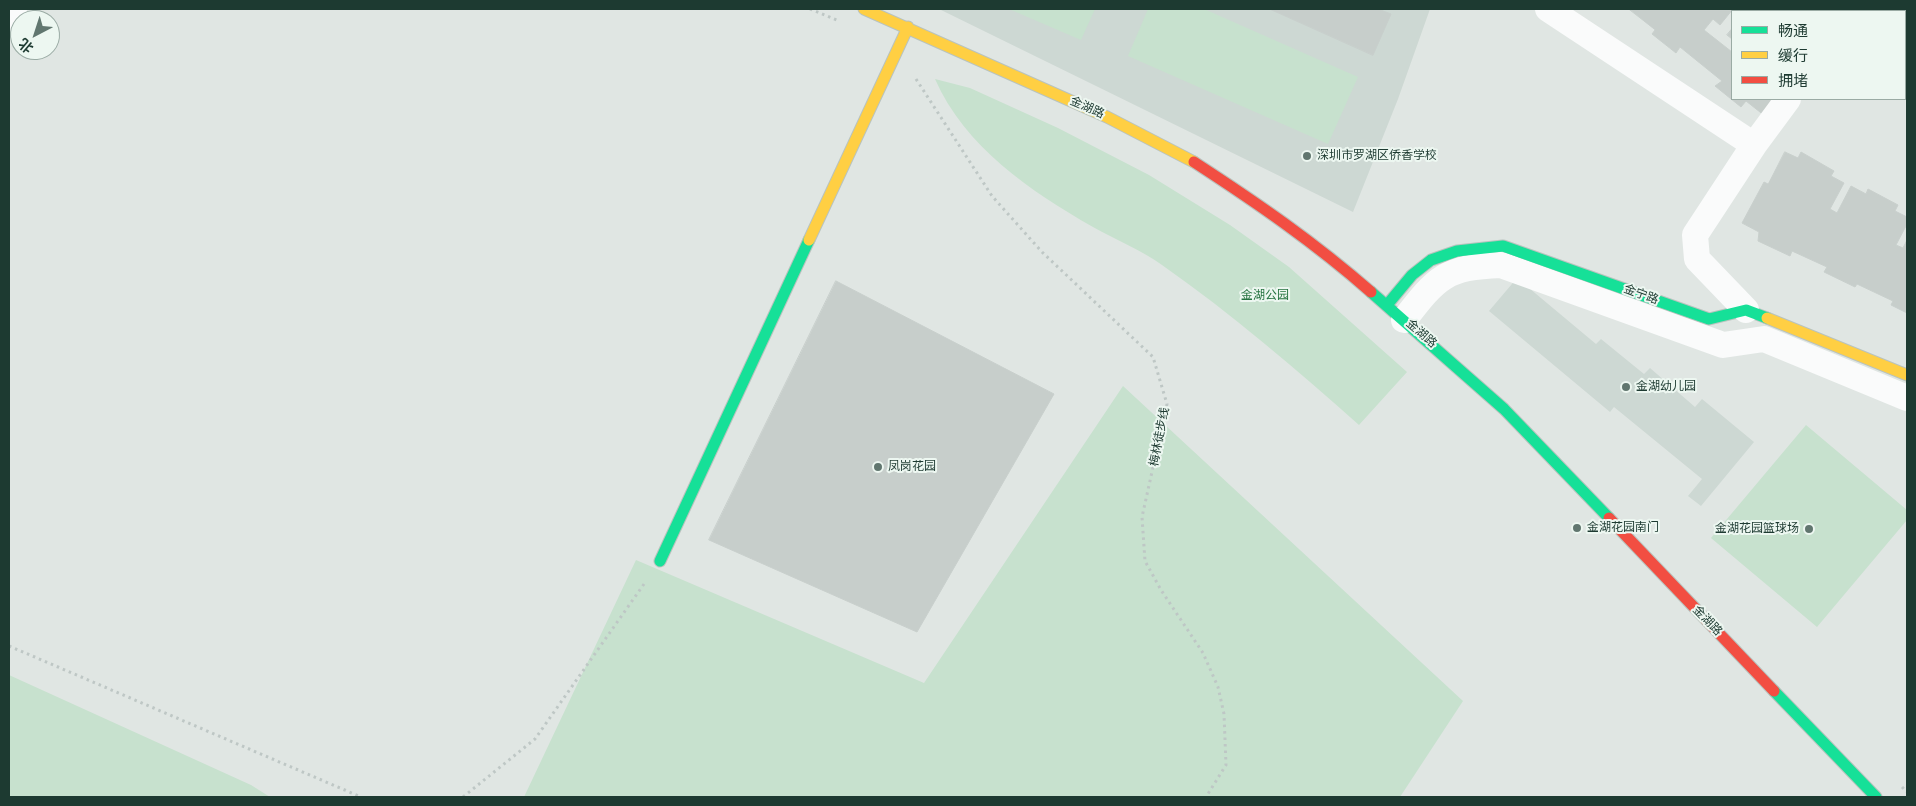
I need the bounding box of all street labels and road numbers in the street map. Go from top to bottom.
street label: 金湖路 [1068,94,1106,122]
street label: 金宁路 [1622,282,1660,308]
street label: 金湖路 [1403,317,1439,351]
street label: 梅林徒步线 [1147,406,1173,468]
street label: 金湖路 [1689,603,1725,639]

